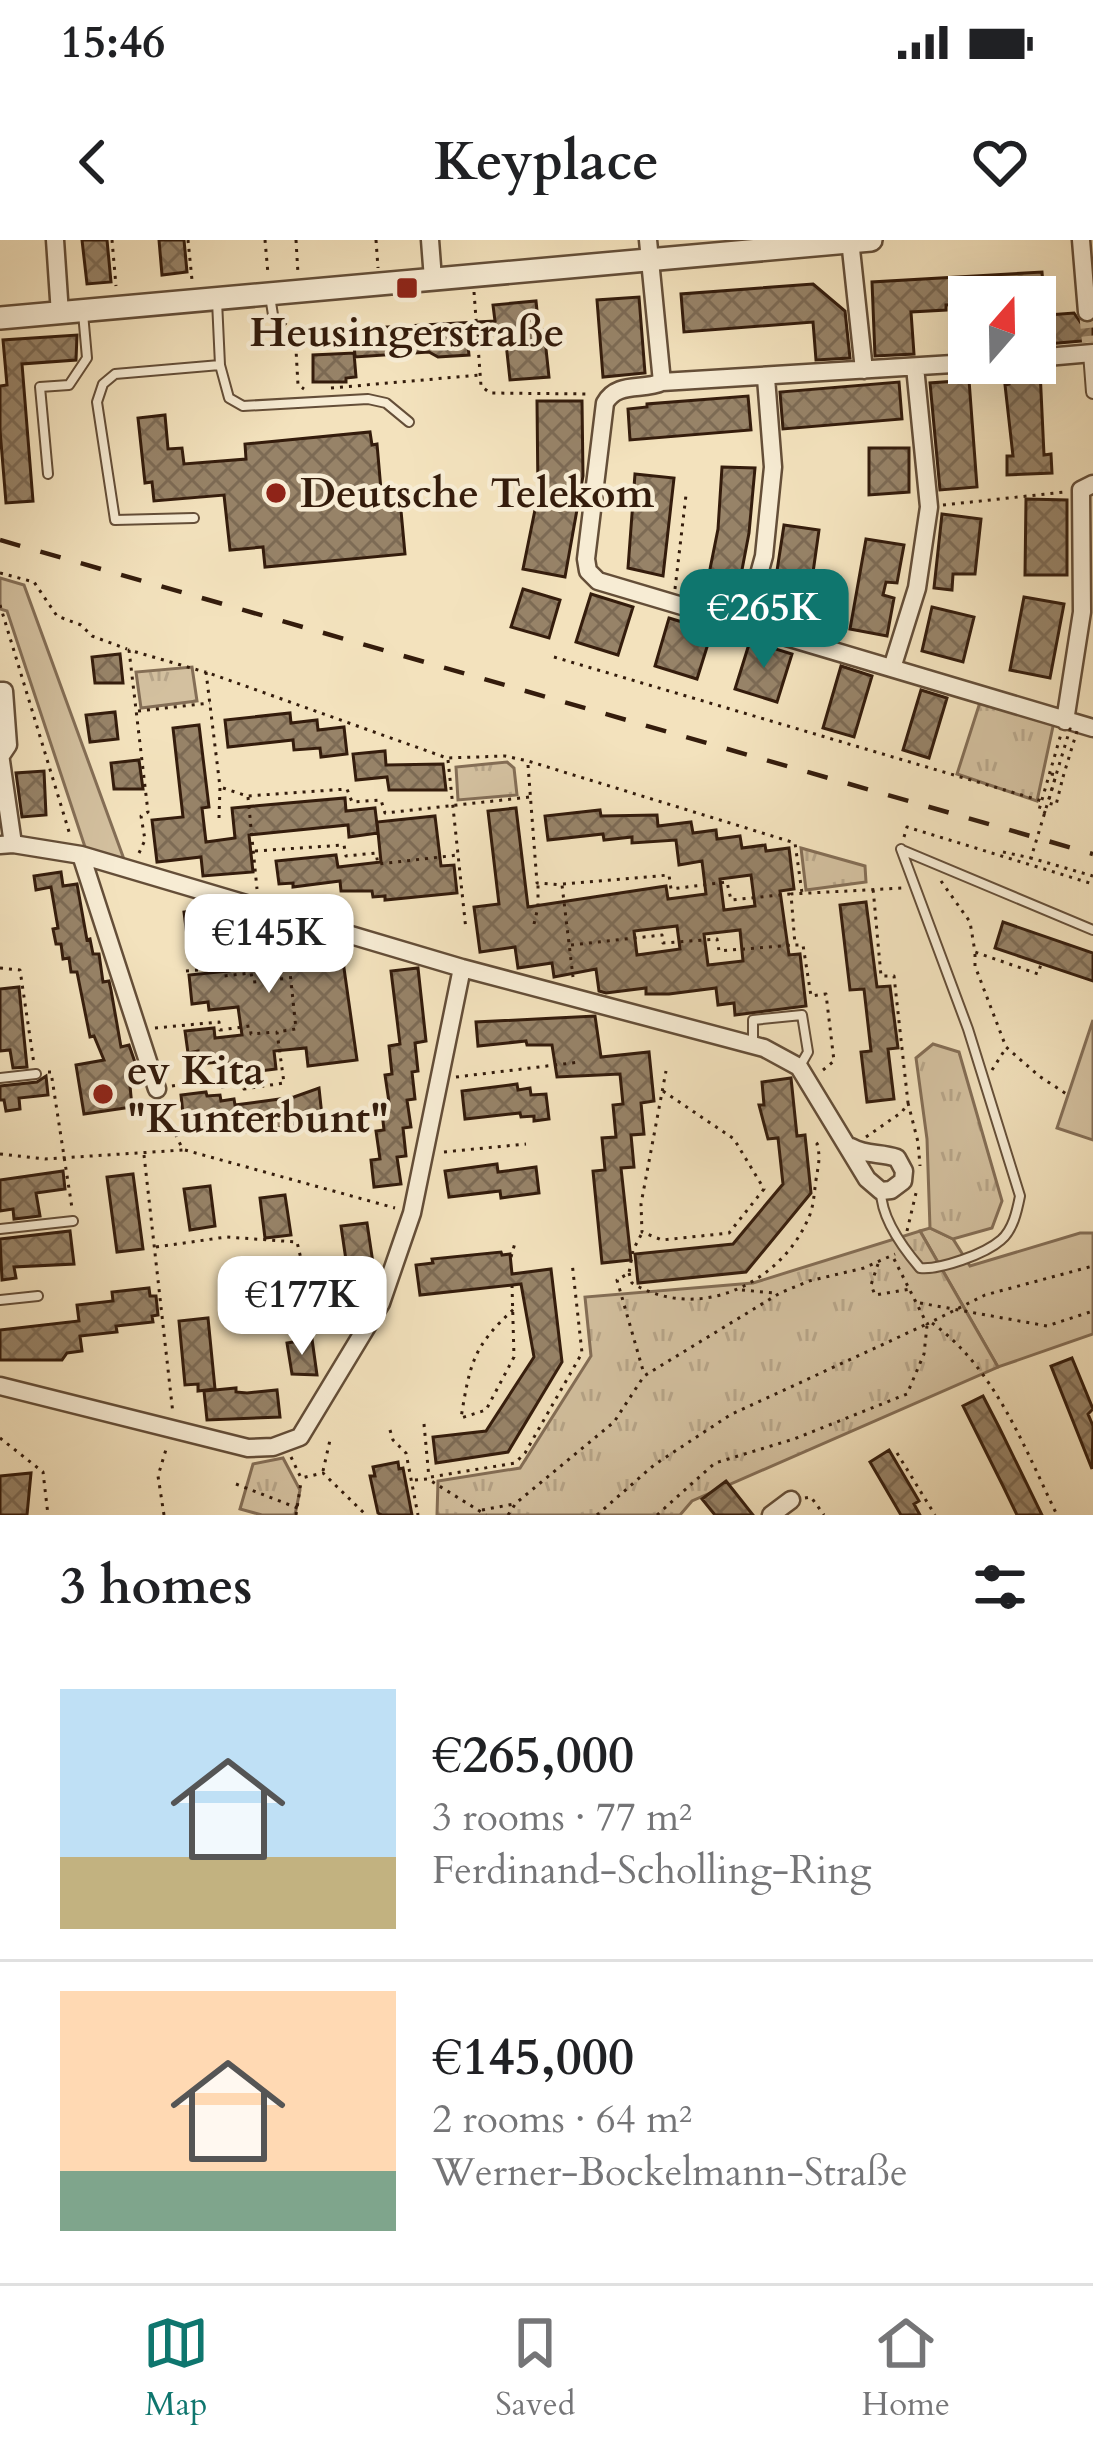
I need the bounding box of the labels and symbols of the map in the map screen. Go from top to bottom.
marker: Heusingerstraße [394,275,420,301]
north arrow [948,276,1056,384]
place label: Heusingerstraße [250,304,564,361]
place label: Deutsche Telekom [300,465,654,522]
marker: Deutsche Telekom [263,480,289,506]
pin: €265K [680,569,848,671]
pin: €145K [185,894,353,996]
place label: ev Kita "Kunterbunt" [127,1042,389,1147]
marker: ev Kita "Kunterbunt" [90,1081,116,1107]
pin: €177K [218,1256,386,1358]

